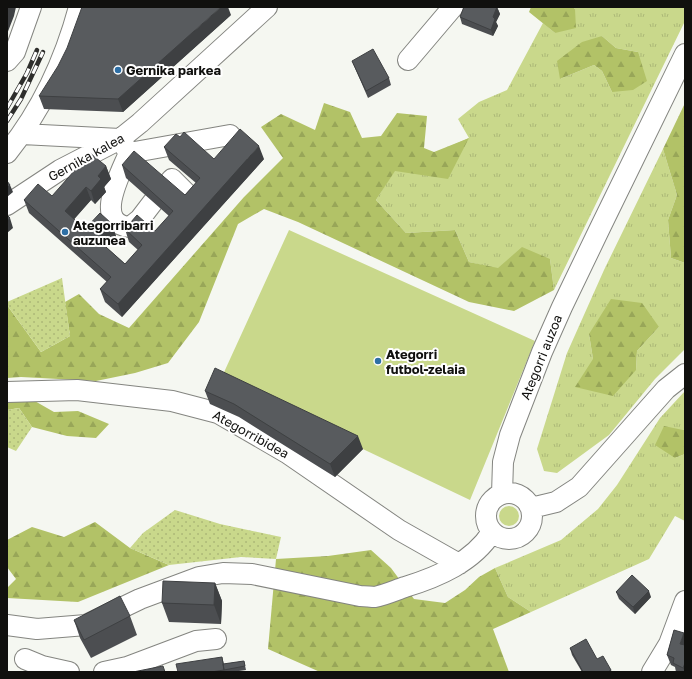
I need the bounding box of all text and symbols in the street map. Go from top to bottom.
place label: Gernika parkea [126,62,221,78]
marker: Gernika parkea [113,65,123,75]
street label: Gernika kalea [45,130,127,184]
place label: Ategorribarri auzunea [73,217,153,248]
marker: Ategorribarri auzunea [60,227,70,237]
street label: Ategorri auzoa [517,312,565,402]
place label: Ategorri futbol-zelaia [386,346,466,377]
marker: Ategorri futbol-zelaia [373,356,383,366]
street label: Ategorribidea [210,406,292,462]

